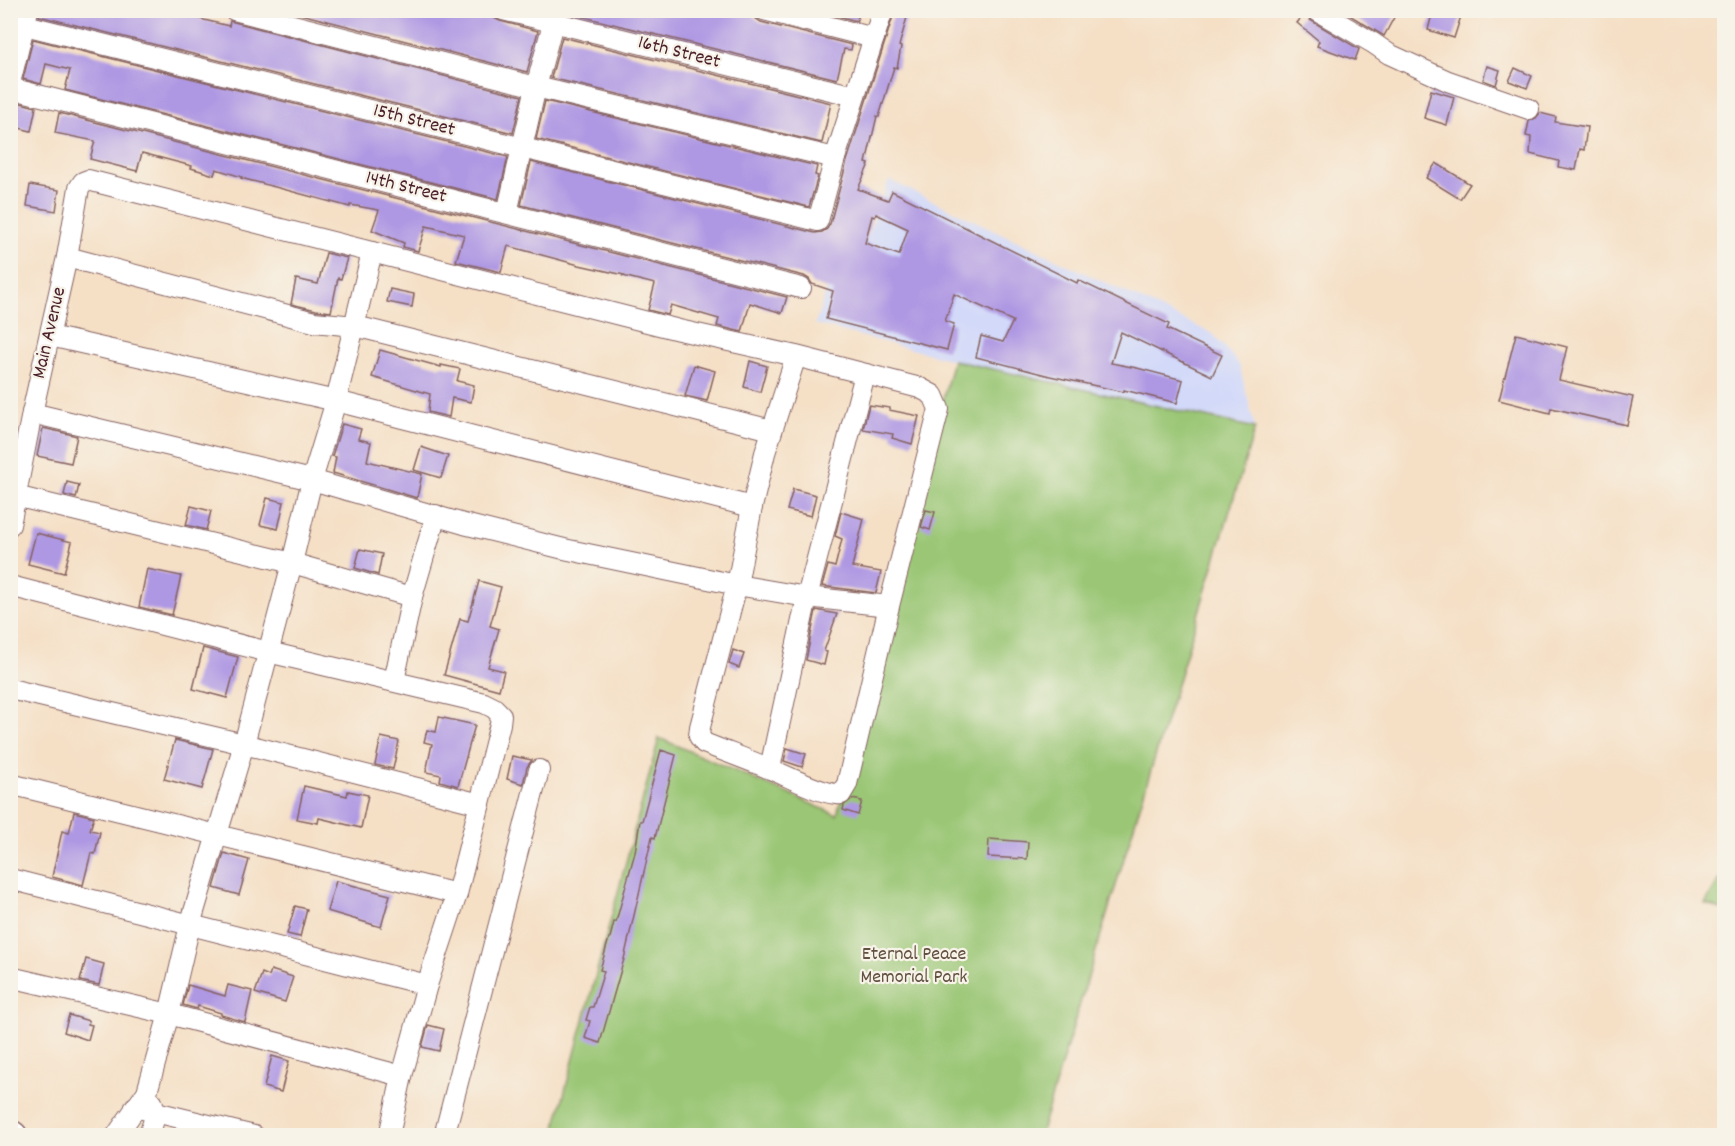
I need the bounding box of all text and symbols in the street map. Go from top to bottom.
street label: 16th Street [635,29,723,77]
street label: 15th Street [370,97,458,145]
street label: 14th Street [363,164,449,212]
street label: Main Avenue [26,284,74,382]
park label: Eternal Peace Memorial Park [860,941,968,992]

